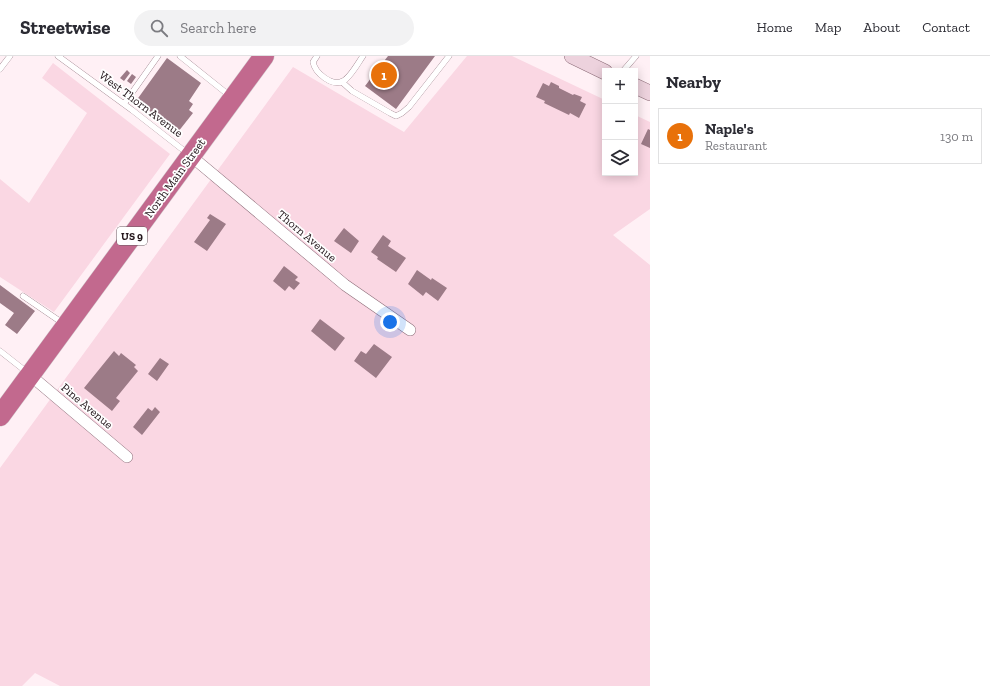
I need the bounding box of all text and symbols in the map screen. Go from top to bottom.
search box [134,10,414,46]
text: Streetwise [20,16,110,39]
icon: search [148,17,170,39]
text: Search here [180,19,256,37]
text: Home [757,19,793,36]
text: Map [815,19,841,36]
text: About [863,19,900,36]
text: Contact [922,19,970,36]
pin: 1 [371,60,397,90]
street label: West Thorn Avenue [96,68,186,140]
map controls [602,68,638,176]
button: + [602,68,638,104]
text: Nearby [666,72,721,92]
button: − [602,104,638,140]
text: Naple's [705,120,754,138]
text: 1 [677,129,683,144]
text: 130 m [940,129,973,144]
street label: North Main Street [142,135,209,220]
text: Restaurant [705,138,767,153]
button: layers [602,140,638,176]
street label: Thorn Avenue [275,207,340,265]
road number: US 9 [117,227,147,245]
your location [380,312,400,332]
street label: Pine Avenue [58,380,116,432]

